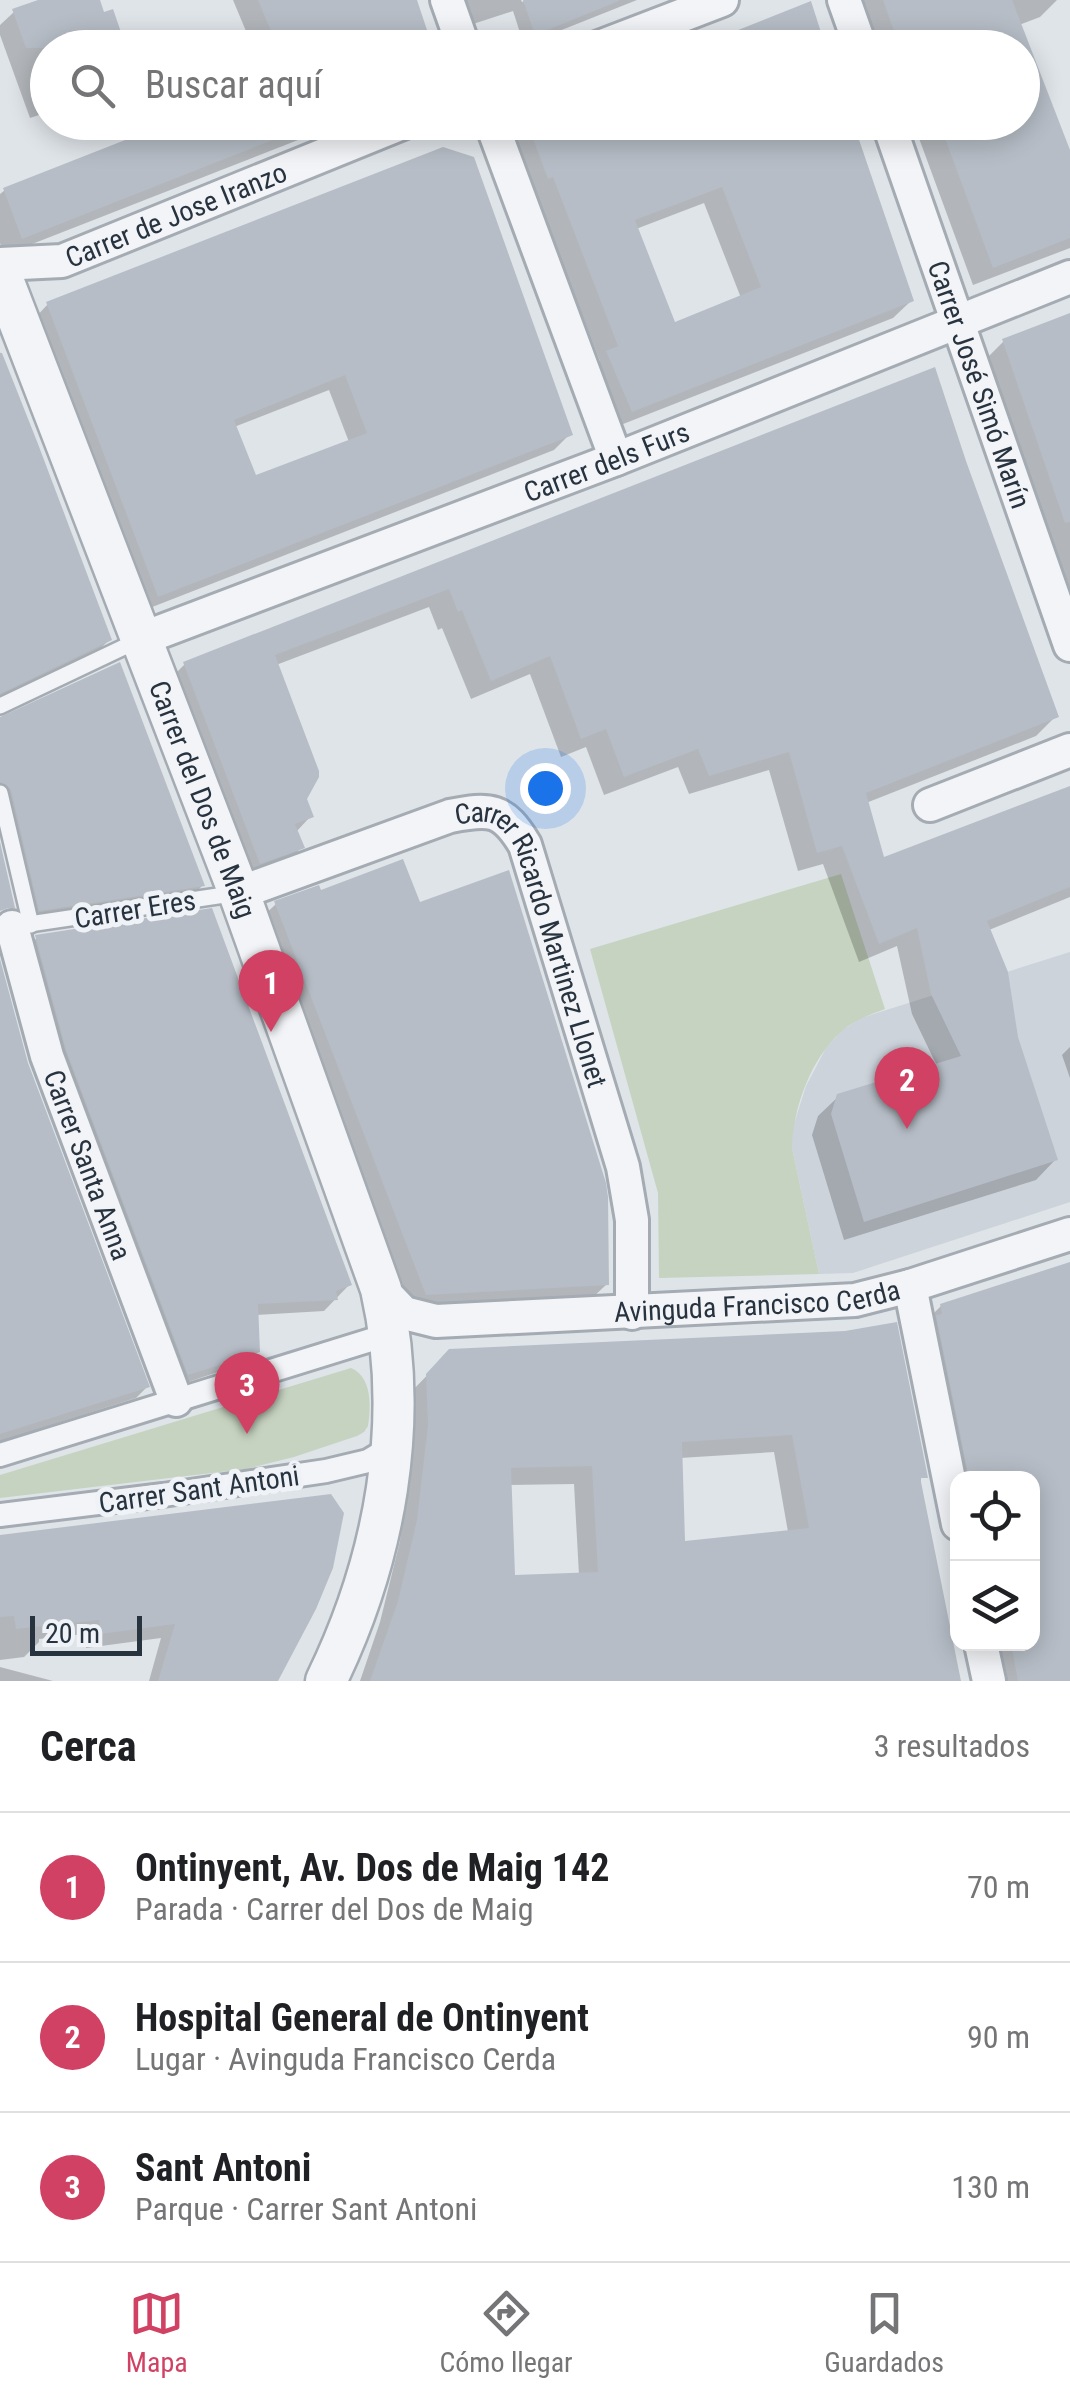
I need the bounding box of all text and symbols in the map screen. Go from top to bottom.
search box [30,30,1040,140]
icon: search [65,58,120,113]
text: Buscar aquí [145,63,322,107]
street label: Carrer de Jose Iranzo [61,156,292,275]
street label: Carrer José Simó Marín [921,257,1037,513]
street label: Carrer dels Furs [519,415,694,509]
street label: Carrer del Dos de Maig [142,676,263,923]
your location [520,763,571,814]
street label: Carrer Ricardo Martinez Llonet [452,795,614,1091]
street label: Carrer Eres [72,884,198,935]
pin: 1 [238,950,304,1032]
pin: 2 [874,1046,940,1129]
street label: Carrer Santa Anna [37,1065,138,1265]
street label: Avinguda Francisco Cerda [613,1273,903,1329]
pin: 3 [214,1352,280,1434]
street label: Carrer Sant Antoni [97,1459,301,1520]
map controls [950,1471,1040,1651]
button: locate [950,1471,1040,1561]
button: layers [950,1561,1040,1651]
scale bar [30,1611,142,1656]
text: 20 m [45,1617,100,1650]
text: Cerca [40,1722,137,1771]
text: 3 resultados [874,1727,1030,1765]
text: Ontinyent, Av. Dos de Maig 142 [135,1846,609,1890]
text: 1 [64,1868,81,1906]
text: 70 m [967,1868,1030,1906]
text: Parada · Carrer del Dos de Maig [135,1890,533,1928]
text: Hospital General de Ontinyent [135,1996,589,2040]
text: 2 [64,2018,81,2056]
text: 90 m [967,2018,1030,2056]
text: Lugar · Avinguda Francisco Cerda [135,2040,556,2078]
text: Sant Antoni [135,2146,311,2190]
text: 3 [64,2168,81,2206]
text: 130 m [951,2168,1030,2206]
text: Parque · Carrer Sant Antoni [135,2190,477,2228]
tab: Mapa [126,2286,188,2379]
tab: Cómo llegar [439,2286,573,2379]
tab: Guardados [824,2286,944,2379]

